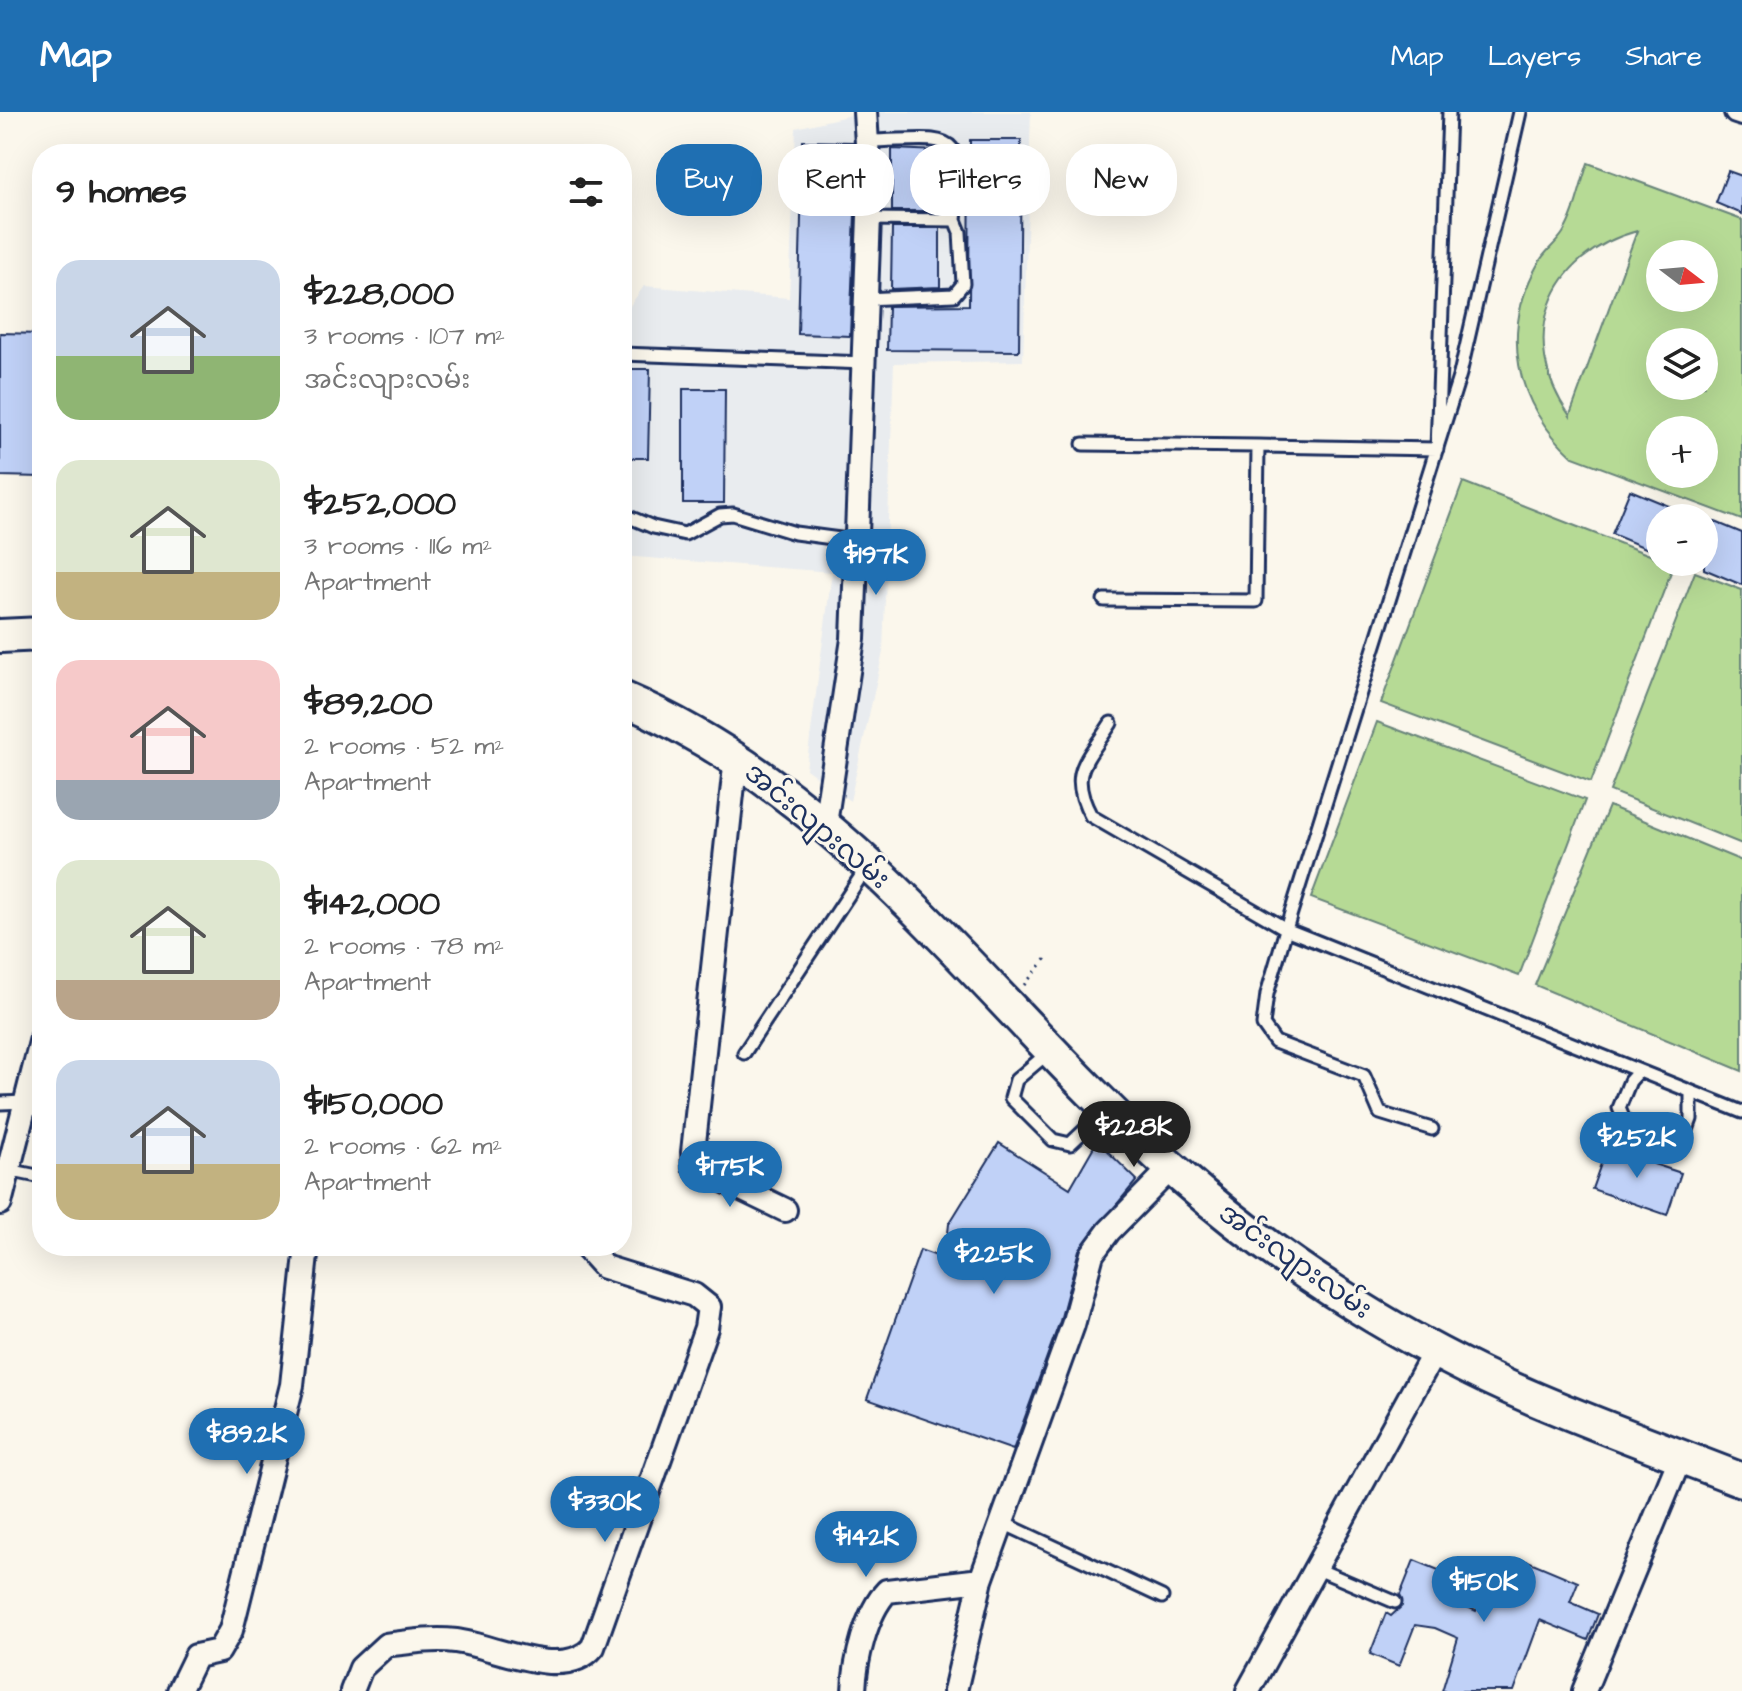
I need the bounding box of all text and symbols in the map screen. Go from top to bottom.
text: Map [40,30,112,82]
text: Map [1391,37,1444,76]
text: Layers [1488,37,1581,76]
text: Share [1625,37,1702,76]
chip: Buy [656,144,762,216]
chip: Rent [778,144,894,216]
chip: Filters [910,144,1050,216]
chip: New [1066,144,1177,216]
text: 9 homes [56,168,187,216]
icon: filters [564,170,608,214]
north arrow [1646,240,1718,312]
map controls [1646,240,1718,576]
text: $228,000 [304,270,454,318]
icon: home [120,292,216,388]
text: 3 rooms · 107 m² [304,318,505,354]
button: layers [1646,328,1718,400]
text: အင်းလျားလမ်း [304,362,470,398]
button: + [1646,416,1718,488]
text: $252,000 [304,480,456,528]
icon: home [120,492,216,588]
button: − [1646,504,1718,576]
text: 3 rooms · 116 m² [304,528,492,564]
pin: $197K [820,529,932,597]
text: $197K [844,537,908,573]
text: Apartment [304,564,431,600]
text: $89,200 [304,680,433,728]
icon: home [120,692,216,788]
text: 2 rooms · 52 m² [304,728,504,764]
street label: အင်းလျားလမ်း [735,754,898,900]
text: Apartment [304,764,431,800]
text: $142,000 [304,880,440,928]
icon: home [120,892,216,988]
text: 2 rooms · 78 m² [304,928,504,964]
text: Apartment [304,964,431,1000]
text: $150,000 [304,1080,443,1128]
icon: home [120,1092,216,1188]
pin: $228K [1078,1101,1190,1169]
text: $228K [1096,1109,1172,1145]
pin: $252K [1581,1112,1693,1180]
text: $252K [1598,1120,1676,1156]
text: 2 rooms · 62 m² [304,1128,502,1164]
pin: $175K [674,1141,786,1209]
text: $175K [696,1149,764,1185]
text: Apartment [304,1164,431,1200]
street label: အင်းလျားလမ်း [1209,1194,1380,1330]
pin: $225K [938,1228,1050,1296]
text: $225K [955,1236,1033,1272]
pin: $89.2K [182,1408,312,1476]
text: $89.2K [207,1416,287,1452]
pin: $330K [549,1476,661,1544]
text: $330K [568,1484,642,1520]
pin: $142K [810,1511,922,1579]
text: $142K [833,1519,899,1555]
pin: $150K [1428,1556,1540,1624]
text: $150K [1450,1564,1518,1600]

